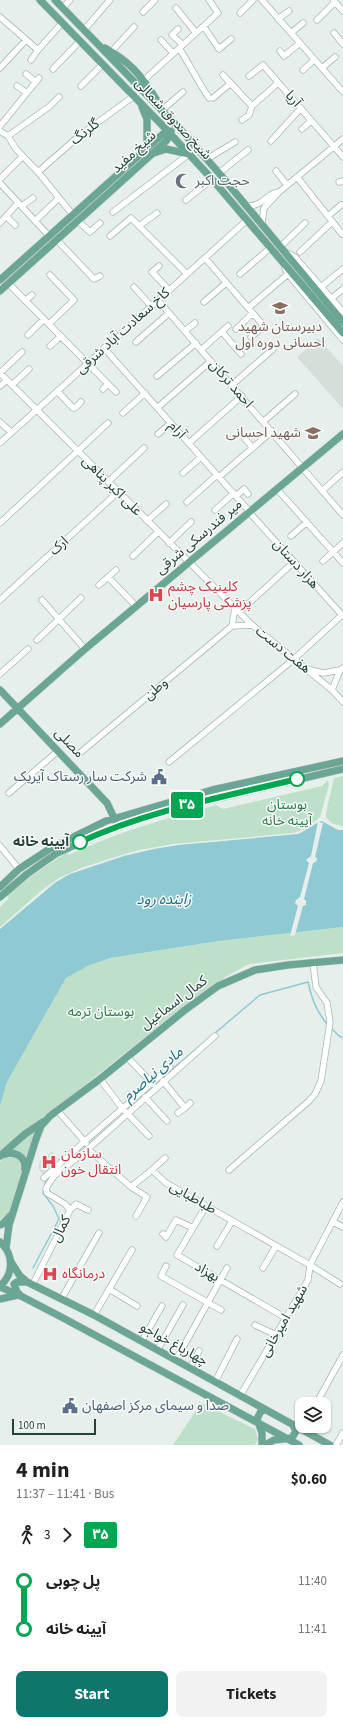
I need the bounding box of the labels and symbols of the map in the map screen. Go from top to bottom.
street label: شیخ صدوق شمالی [130,74,216,164]
street label: آریا [280,86,306,112]
street label: گلرنگ [66,114,104,150]
street label: شیخ مفید [107,126,161,178]
place label: حجت اکبر [194,171,250,191]
mosque icon: حجت اکبر [174,172,192,190]
street label: کاخ سعادت آباد شرقی [71,283,175,379]
school or university icon: دبیرستان شهید احسانى دوره اول [271,299,289,317]
place label: دبیرستان شهید احسانى دوره اول [235,317,325,353]
street label: احمد ترکان [204,355,258,413]
street label: آرام [163,417,191,444]
place label: شهید احسانی [226,423,301,443]
school or university icon: شهید احسانی [304,424,322,442]
street label: علی اکبر پناهی [77,451,147,521]
street label: میر فندرسکی شرقی [151,495,247,579]
street label: ارک [45,532,73,560]
street label: هزار دستان [268,535,324,593]
place label: کلینیک چشم پزشکی پارسیان [168,577,251,613]
hospital icon: کلینیک چشم پزشکی پارسیان [147,586,165,604]
street label: هفت دست [251,621,315,679]
street label: وطن [140,673,172,705]
street label: مصلی [50,723,88,763]
place label: شرکت سار رستاک آیریک [14,767,147,787]
public building icon: شرکت سار رستاک آیریک [150,768,168,786]
unlabelled marker [289,771,305,787]
line badge: ۳۵ [169,792,205,818]
park label: بوستان آیینه خانه [262,795,313,831]
place label: آیینه خانه [13,832,69,852]
marker: آیینه خانه [72,834,88,850]
water label: زاینده رود [137,889,192,910]
street label: کمال اسماعیل [136,971,212,1035]
park label: بوستان ترمه [68,1002,134,1022]
water label: مادی نیاصرم [117,1042,188,1107]
place label: سازمان انتقال خون [61,1144,121,1180]
hospital icon: سازمان انتقال خون [40,1153,58,1171]
street label: طباطبایی [166,1177,220,1219]
street label: کمال [46,1212,76,1246]
street label: بهزاد [191,1257,223,1287]
place label: درمانگاه [62,1264,106,1284]
hospital icon: درمانگاه [41,1265,59,1283]
street label: شهید امیرخانی [255,1281,313,1361]
street label: چهارباغ خواجو [136,1317,212,1371]
place label: صدا و سیمای مرکز اصفهان [82,1396,230,1416]
public building icon: صدا و سیمای مرکز اصفهان [61,1397,79,1415]
scale bar [12,1417,96,1436]

